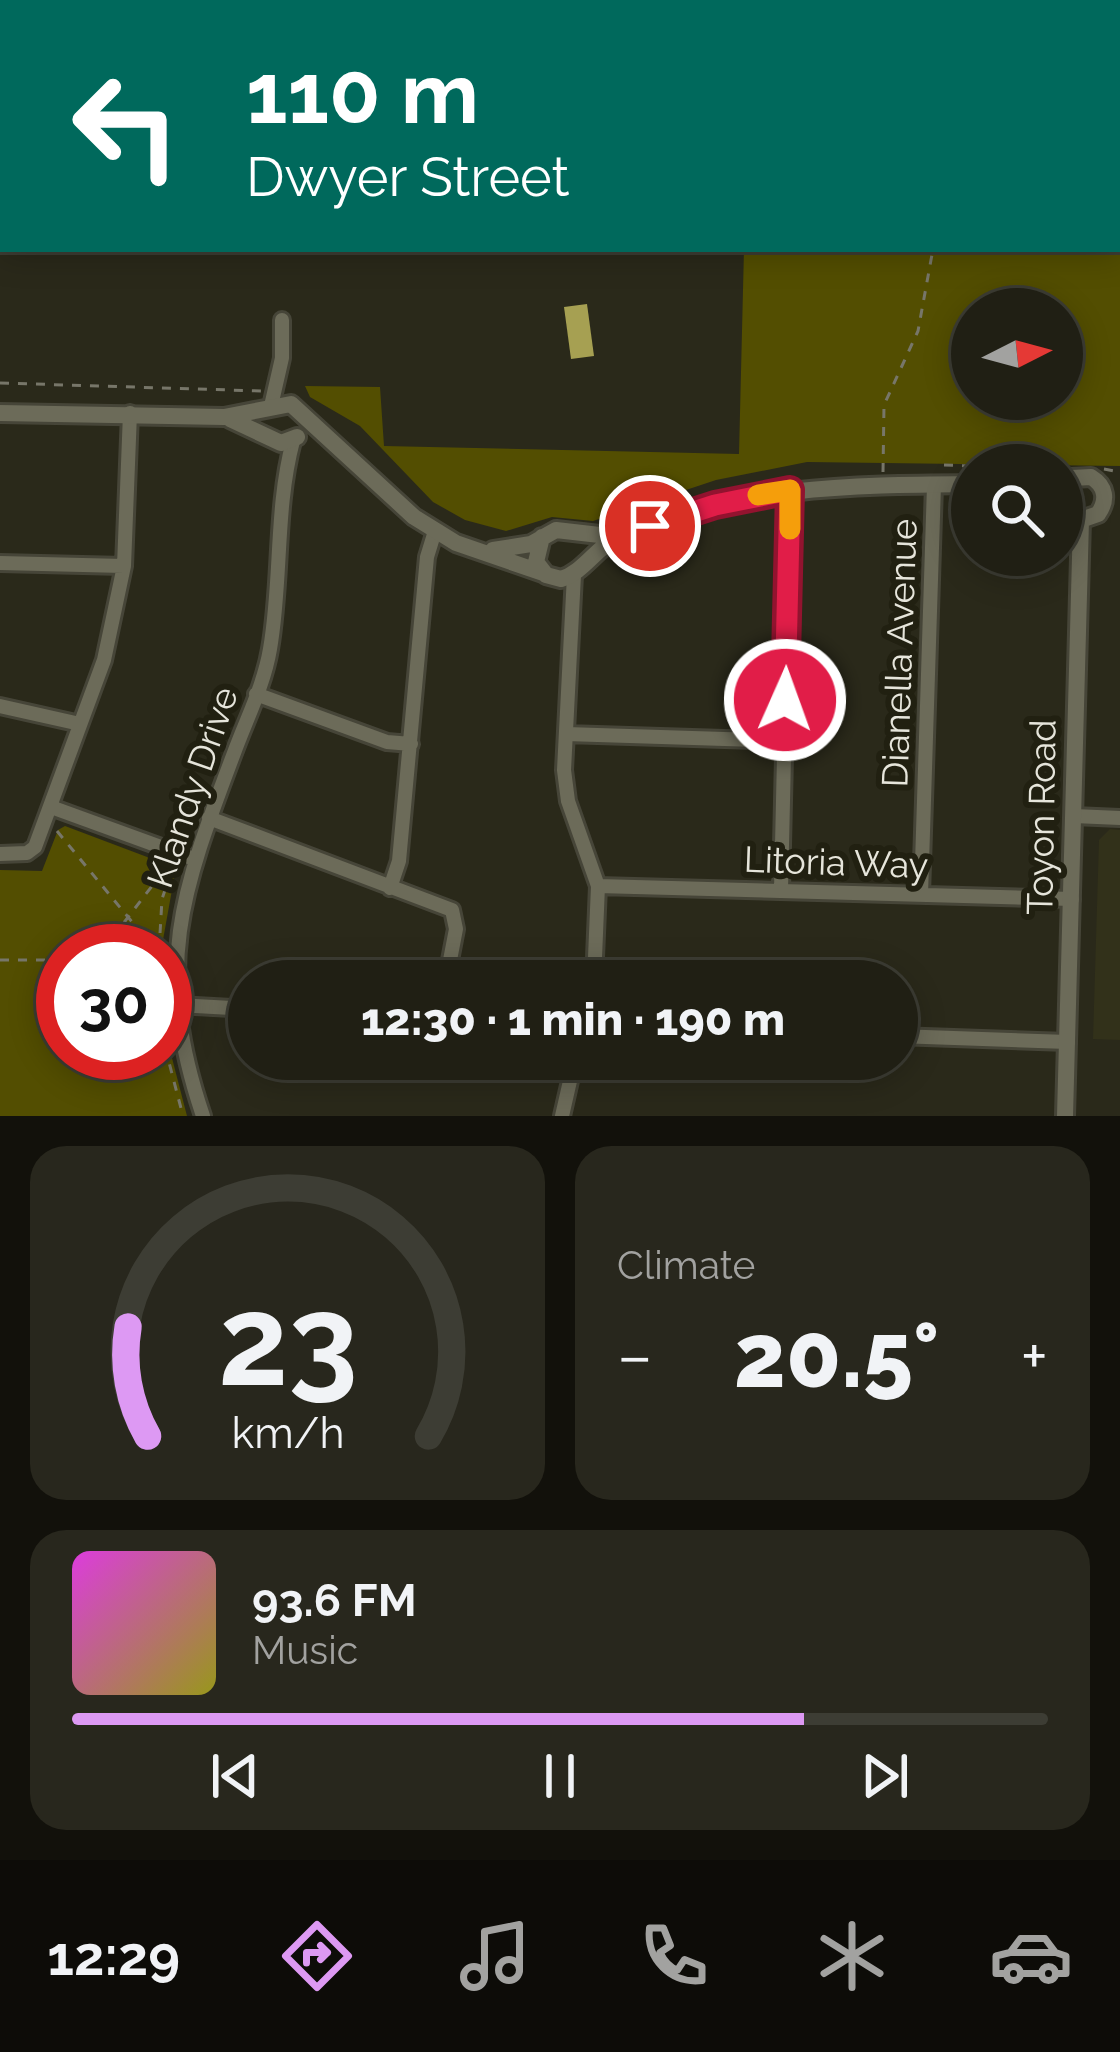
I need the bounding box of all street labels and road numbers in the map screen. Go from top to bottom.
street label: Dianella Avenue [873,518,925,788]
street label: Klandy Drive [138,681,246,893]
street label: Toyon Road [1018,719,1064,915]
street label: Litoria Way [743,838,929,886]

